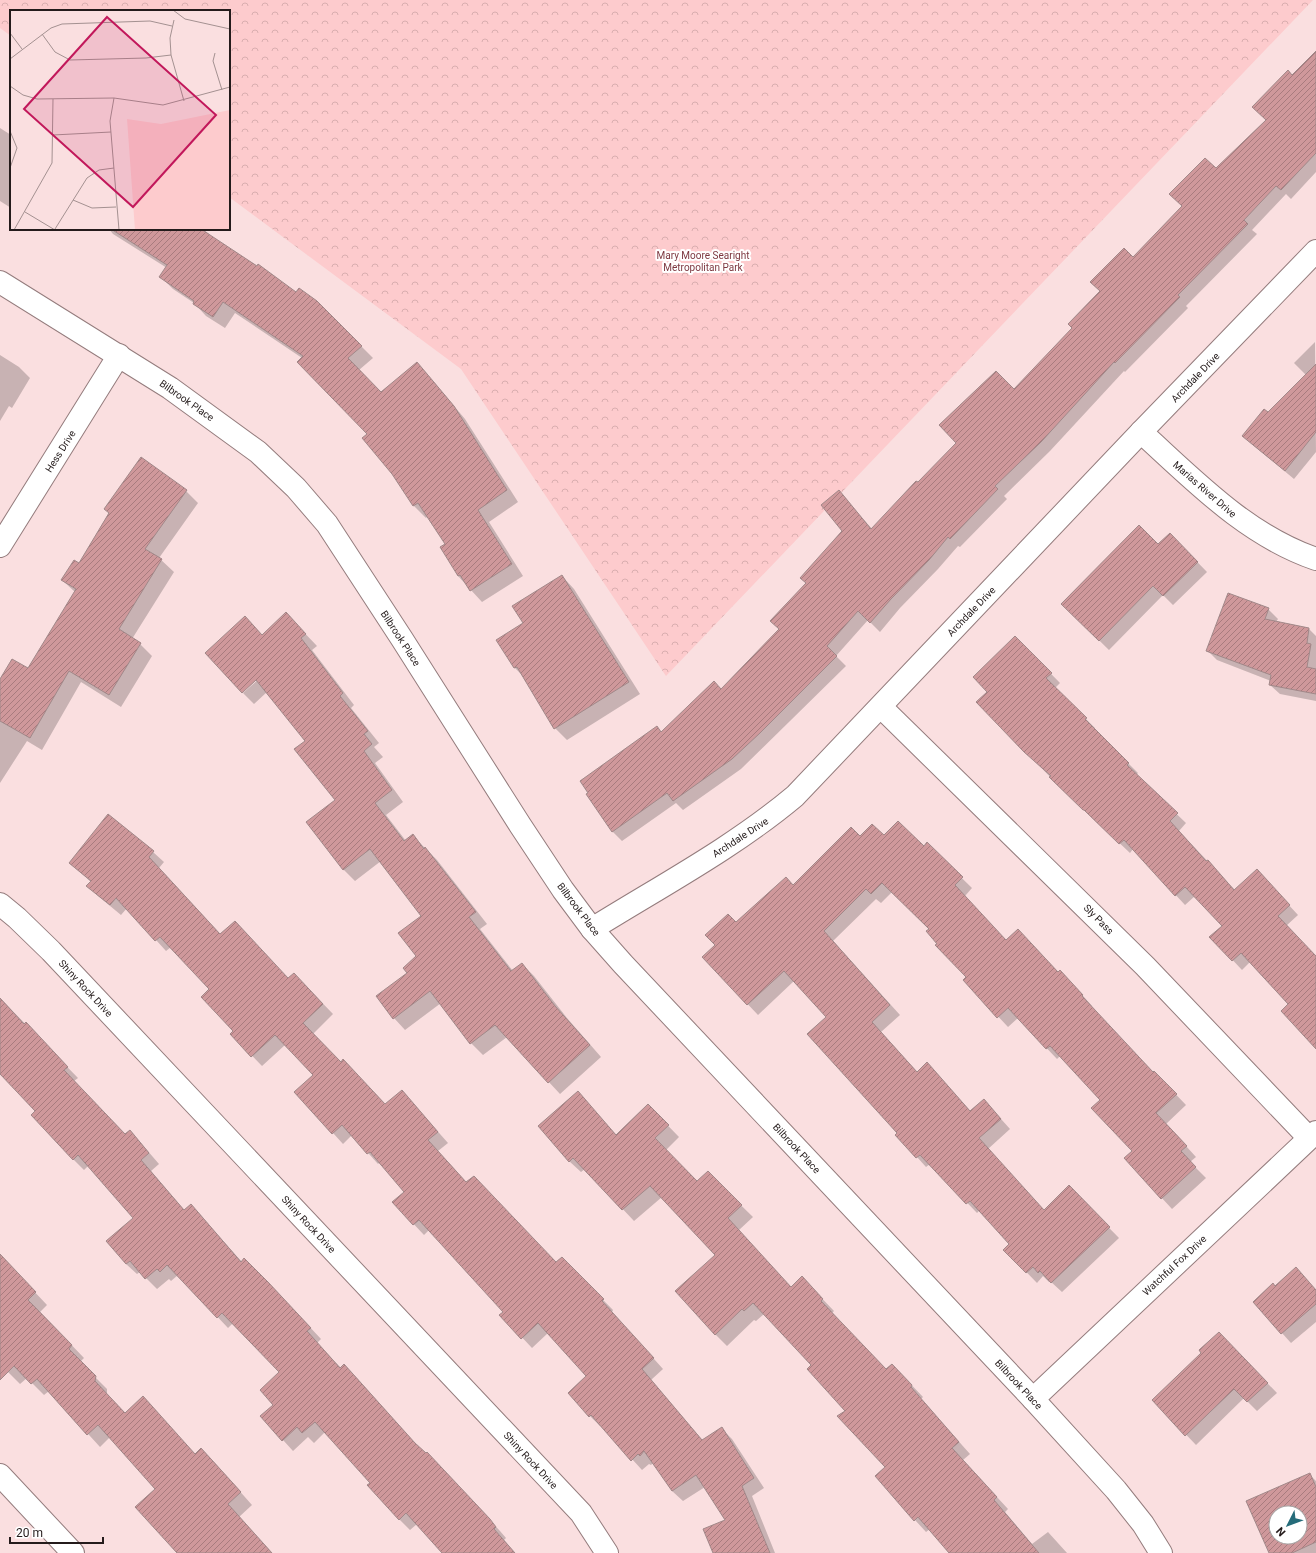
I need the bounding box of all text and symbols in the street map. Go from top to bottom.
inset map [10,10,230,230]
park label: Mary Moore Searight Metropolitan Park [657,250,749,273]
street label: Archdale Drive [1169,350,1222,404]
street label: Bilbrook Place [157,378,216,423]
street label: Hess Drive [43,428,78,474]
street label: Marias River Drive [1171,459,1239,520]
street label: Archdale Drive [945,584,998,638]
street label: Bilbrook Place [379,609,423,668]
street label: Archdale Drive [710,815,770,860]
street label: Bilbrook Place [555,881,602,938]
street label: Sly Pass [1081,902,1116,937]
street label: Shiny Rock Drive [56,958,115,1019]
street label: Bilbrook Place [771,1121,822,1175]
street label: Shiny Rock Drive [279,1194,338,1255]
street label: Watchful Fox Drive [1140,1233,1208,1298]
street label: Bilbrook Place [993,1357,1044,1411]
street label: Shiny Rock Drive [501,1430,560,1491]
north arrow [1268,1505,1308,1545]
scale bar [10,1519,103,1545]
text: N [1273,1524,1288,1539]
text: 20 m [16,1526,43,1540]

